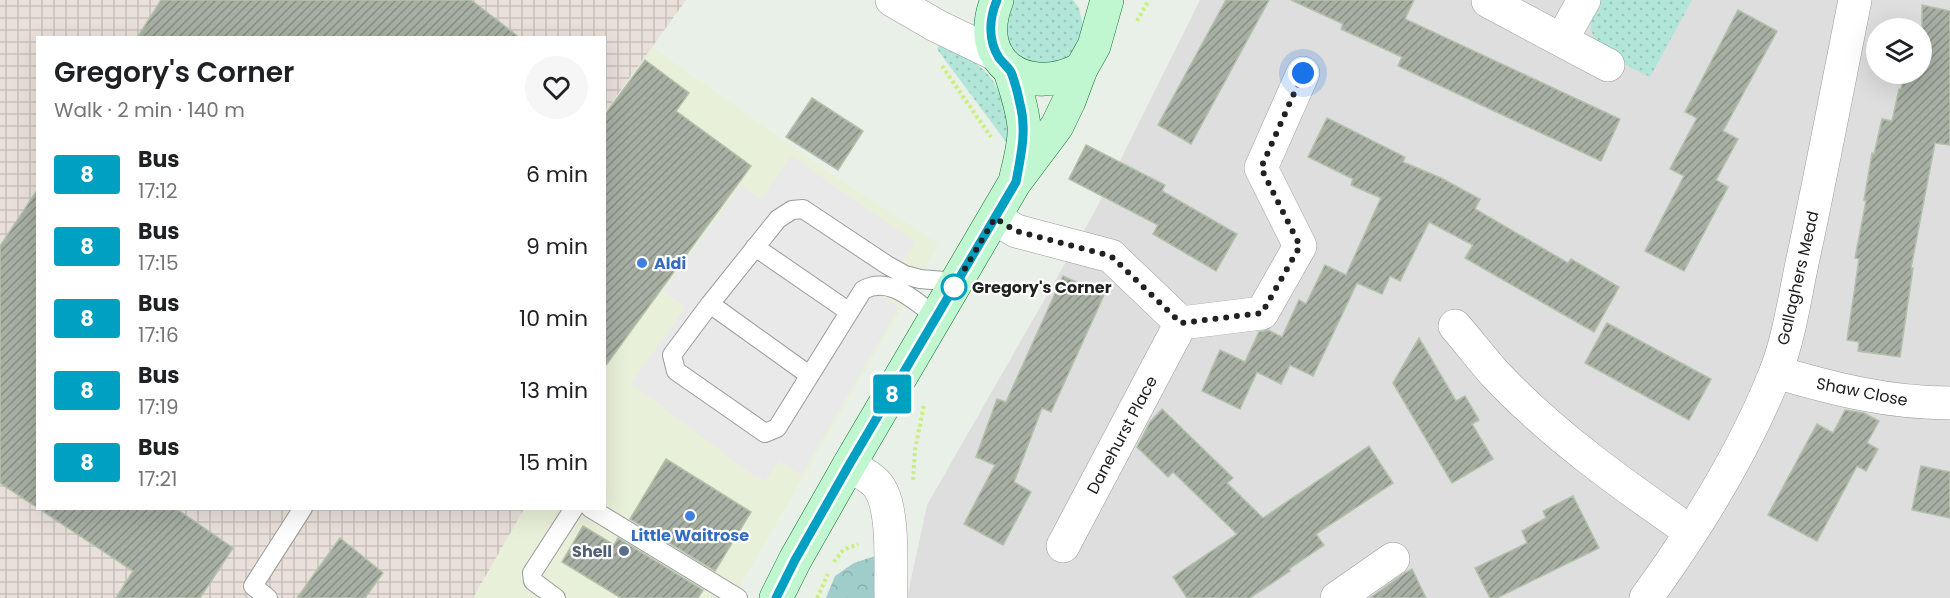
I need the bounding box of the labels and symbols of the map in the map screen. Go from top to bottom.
your location [1288,58,1318,88]
street label: Gallaghers Mead [1771,209,1825,347]
place label: Aldi [654,252,686,275]
marker: Aldi [635,256,649,270]
marker: Gregory's Corner [941,274,967,300]
place label: Gregory's Corner [972,276,1112,299]
street label: Danehurst Place [1081,372,1163,498]
street label: Shaw Close [1814,372,1910,412]
line badge: 8 [872,374,912,414]
marker: Little Waitrose [683,509,697,523]
place label: Little Waitrose [631,524,749,547]
place label: Shell [572,540,612,563]
marker: Shell [617,544,631,558]

